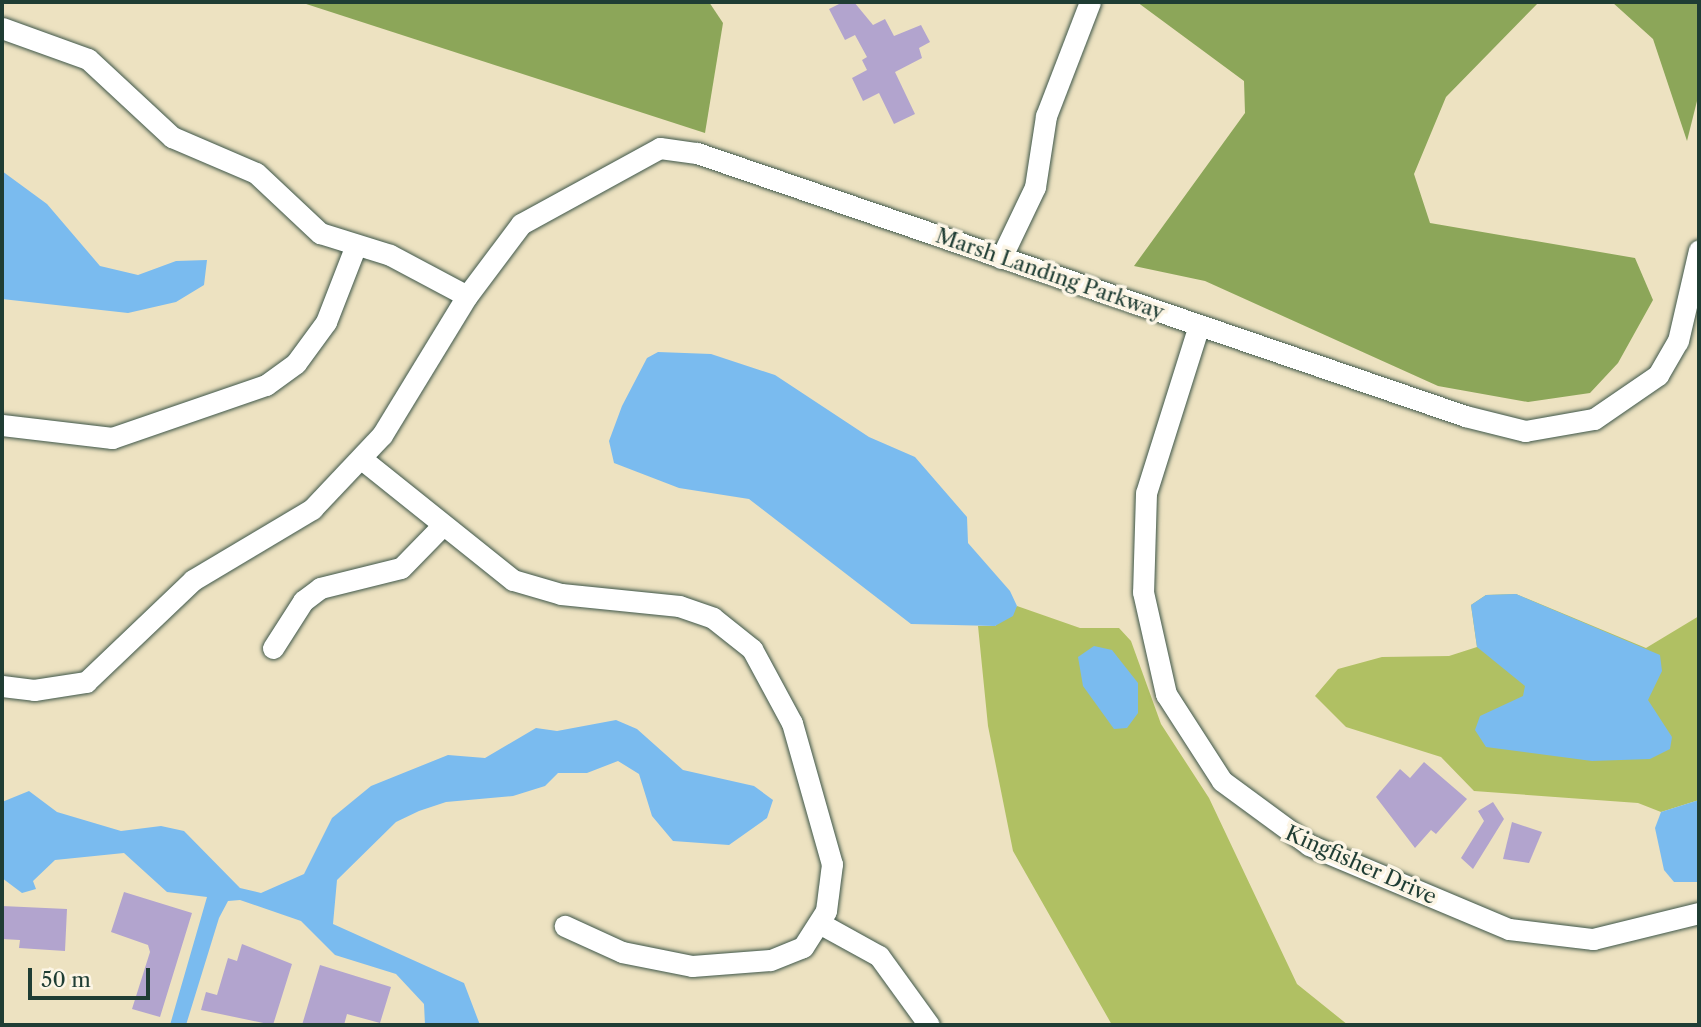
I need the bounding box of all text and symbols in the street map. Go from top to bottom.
street label: Marsh Landing Parkway [932,223,1168,325]
street label: Kingfisher Drive [1281,820,1441,910]
scale bar [32,954,154,998]
text: 50 m [41,967,91,992]

